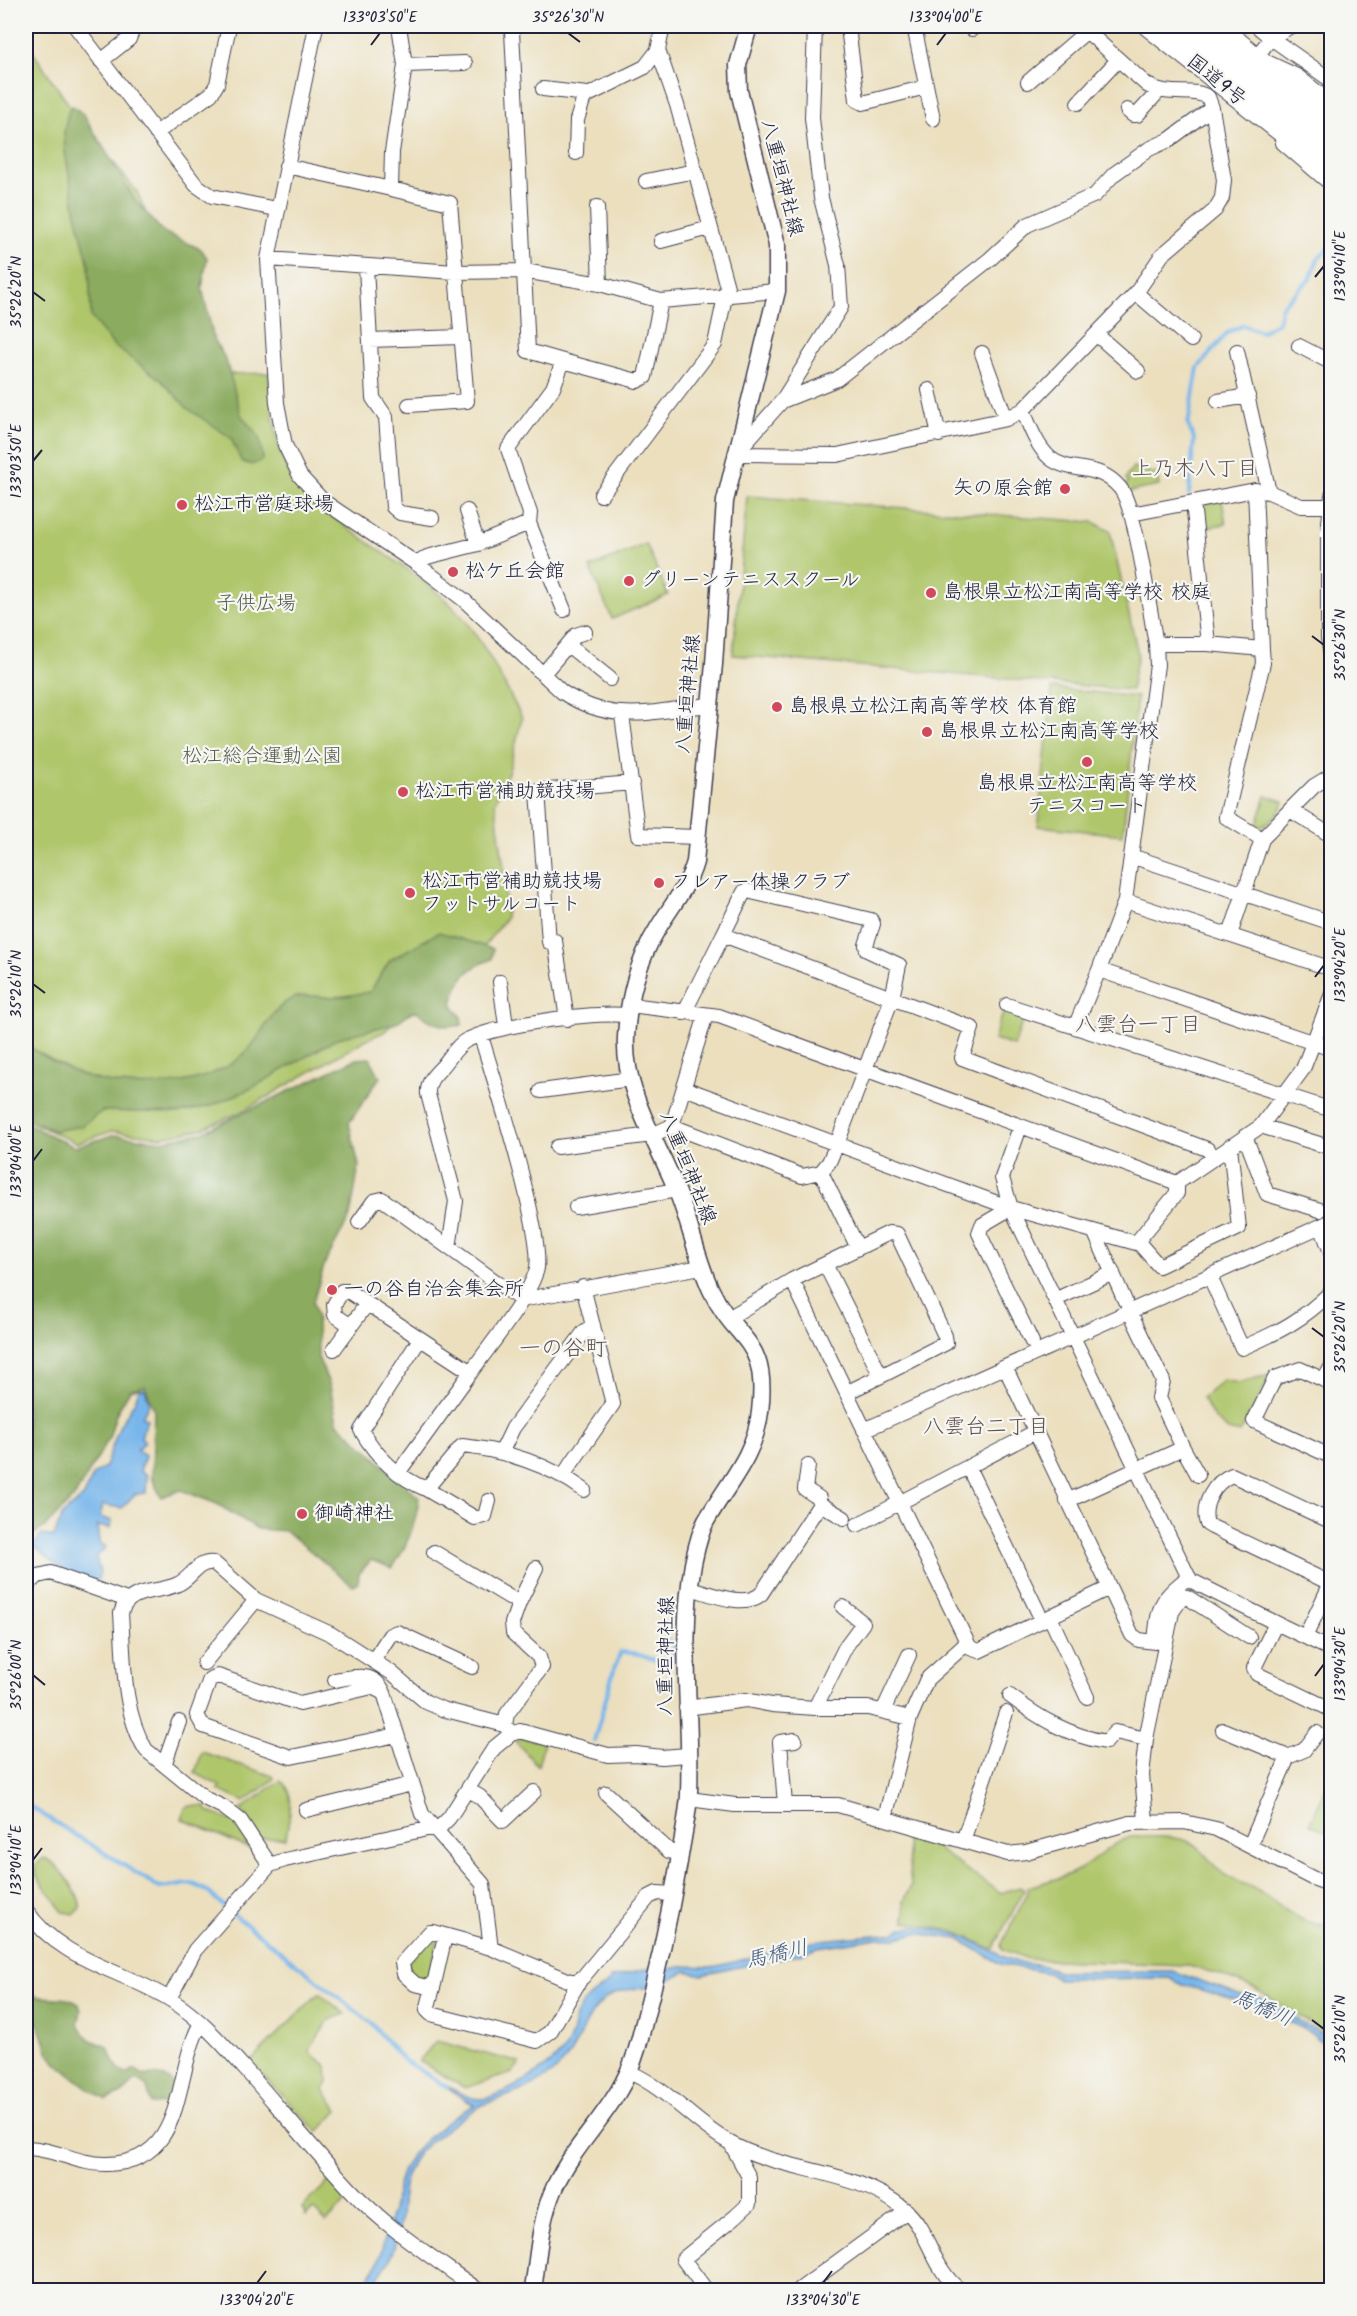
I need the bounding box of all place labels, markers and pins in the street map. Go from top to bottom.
place label: 矢の原会館 [953,473,1053,505]
marker: 矢の原会館 [1058,482,1072,496]
place label: 松江市営庭球場 [194,489,334,521]
marker: 松江市営庭球場 [175,498,189,512]
place label: 松ケ丘会館 [465,556,565,588]
marker: 松ケ丘会館 [446,565,460,579]
place label: グリーンテニススクール [641,565,860,597]
marker: グリーンテニススクール [622,574,636,588]
place label: 島根県立松江南高等学校 校庭 [943,577,1211,609]
marker: 島根県立松江南高等学校 校庭 [924,586,938,600]
place label: 島根県立松江南高等学校 体育館 [789,691,1077,723]
marker: 島根県立松江南高等学校 体育館 [770,700,784,714]
place label: 島根県立松江南高等学校 [939,716,1159,748]
marker: 島根県立松江南高等学校 [920,725,934,739]
marker: 島根県立松江南高等学校 テニスコート [1080,755,1094,769]
place label: 島根県立松江南高等学校 テニスコート [977,768,1197,823]
place label: 松江市営補助競技場 [415,776,595,808]
marker: 松江市営補助競技場 [396,785,410,799]
place label: 松江市営補助競技場 フットサルコート [422,866,602,921]
place label: フレアー体操クラブ [671,867,850,899]
marker: フレアー体操クラブ [652,876,666,890]
marker: 松江市営補助競技場 フットサルコート [403,886,417,900]
place label: 一の谷自治会集会所 [344,1274,524,1306]
marker: 一の谷自治会集会所 [325,1283,339,1297]
place label: 御崎神社 [314,1498,394,1530]
marker: 御崎神社 [295,1507,309,1521]

